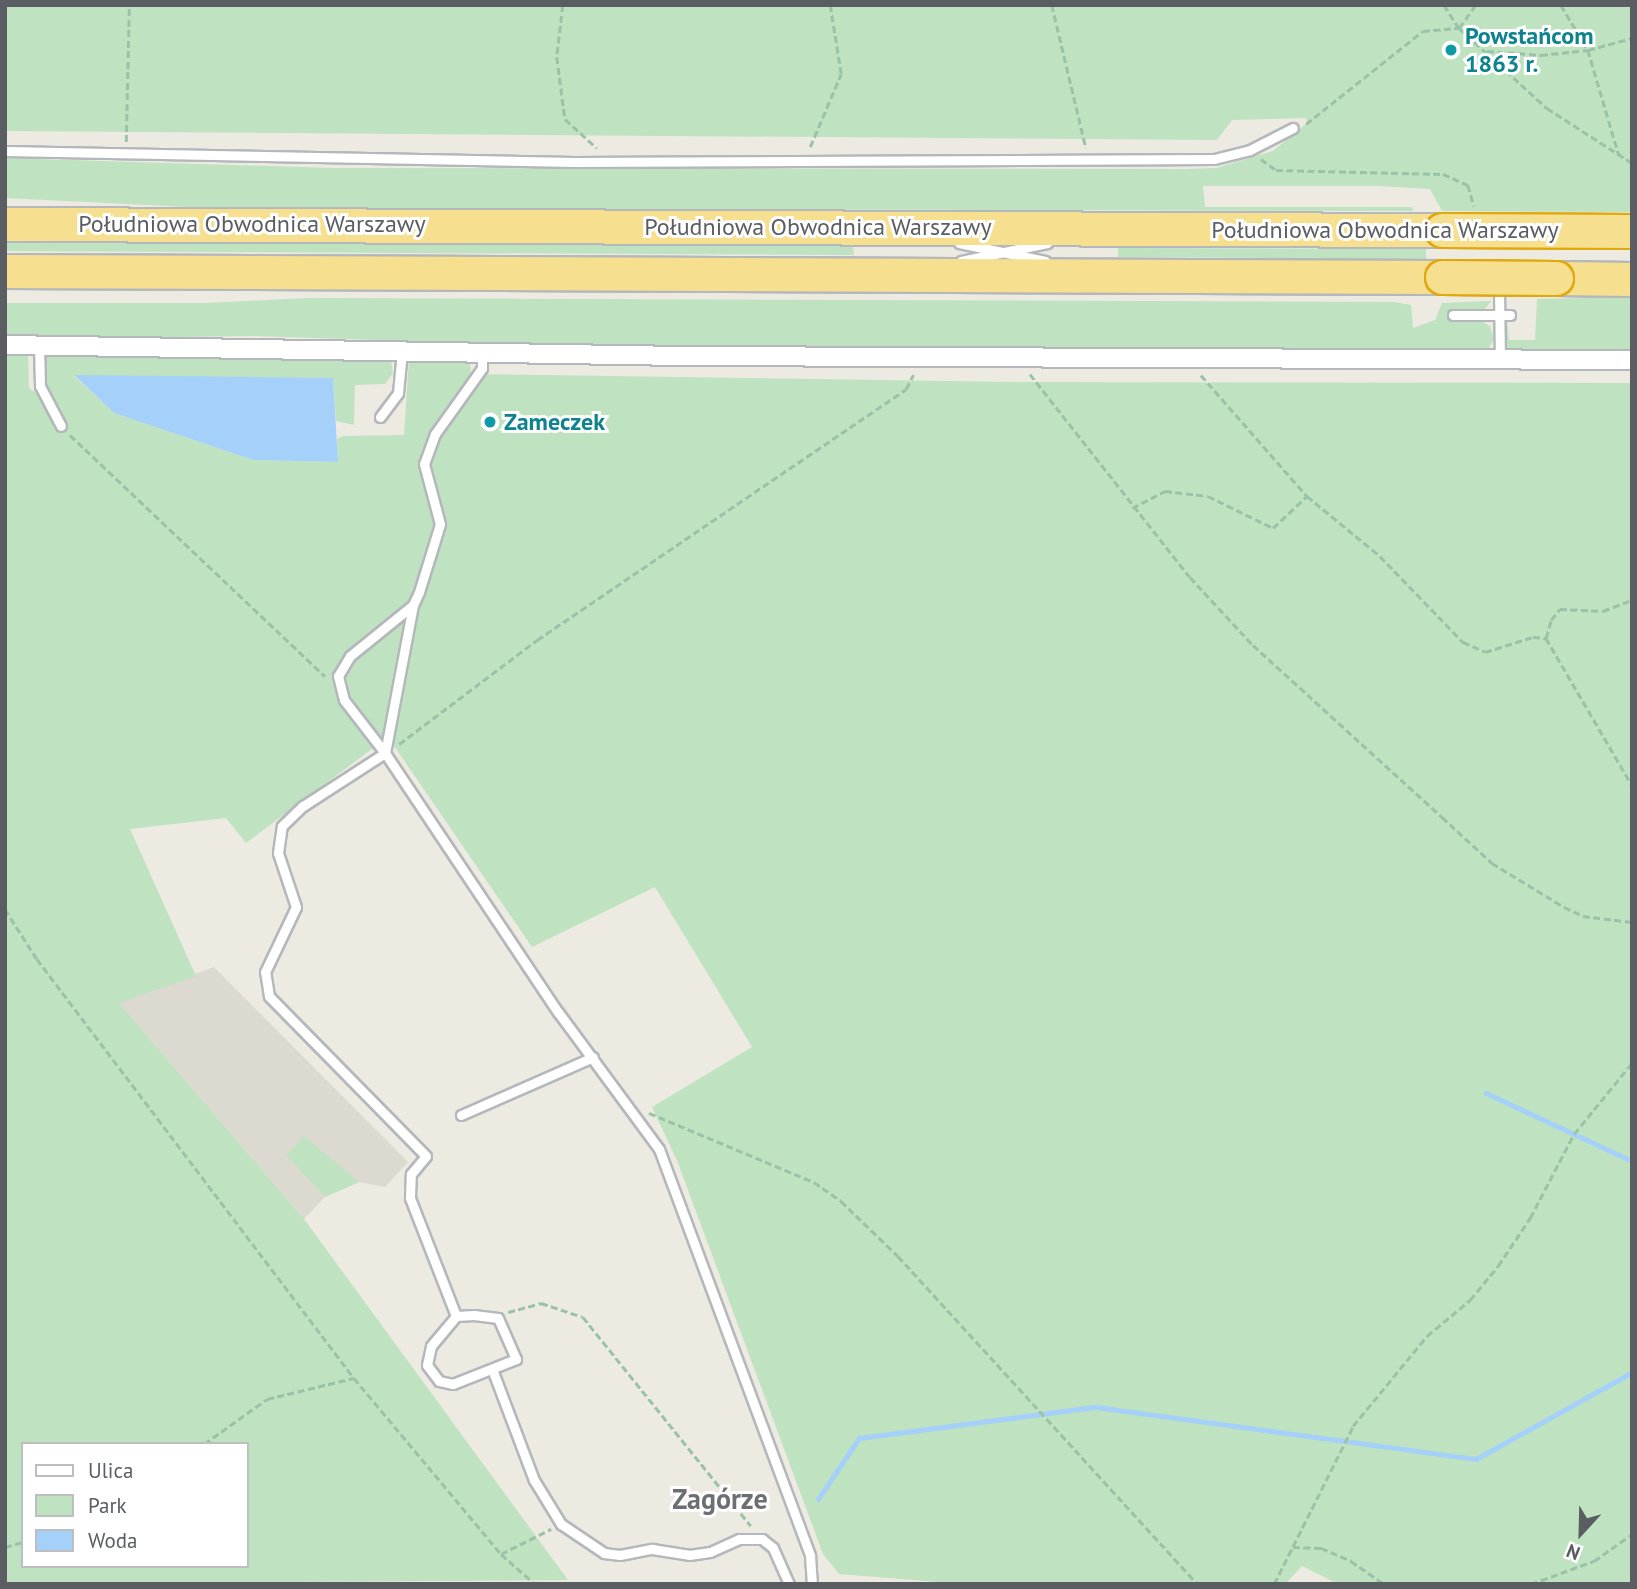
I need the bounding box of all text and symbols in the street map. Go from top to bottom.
place label: Powstańcom 1863 r. [1465,22,1594,78]
marker: Powstańcom 1863 r. [1443,42,1459,58]
street label: Południowa Obwodnica Warszawy [78,210,426,238]
street label: Południowa Obwodnica Warszawy [644,213,992,241]
street label: Południowa Obwodnica Warszawy [1211,216,1559,244]
place label: Zameczek [504,408,605,436]
marker: Zameczek [482,414,498,430]
legend [21,1442,248,1568]
text: Ulica [88,1457,133,1484]
district label: Zagórze [672,1482,768,1516]
text: Park [88,1492,127,1519]
north arrow [1546,1498,1616,1568]
text: Woda [88,1527,137,1554]
text: N [1563,1539,1583,1566]

